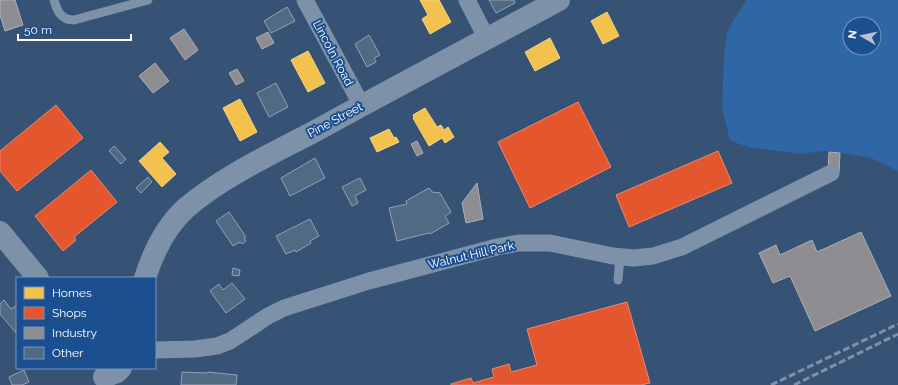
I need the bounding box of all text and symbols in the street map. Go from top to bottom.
scale bar [18,16,131,42]
north arrow [842,16,882,56]
street label: Lincoln Road [310,18,356,88]
text: 50 m [24,23,52,37]
text: N [846,29,860,40]
street label: Pine Street [305,100,365,140]
street label: Walnut Hill Park [426,238,516,272]
legend [16,277,156,369]
text: Homes [52,286,92,300]
text: Shops [52,306,87,320]
text: Industry [52,326,98,340]
text: Other [52,346,84,360]

